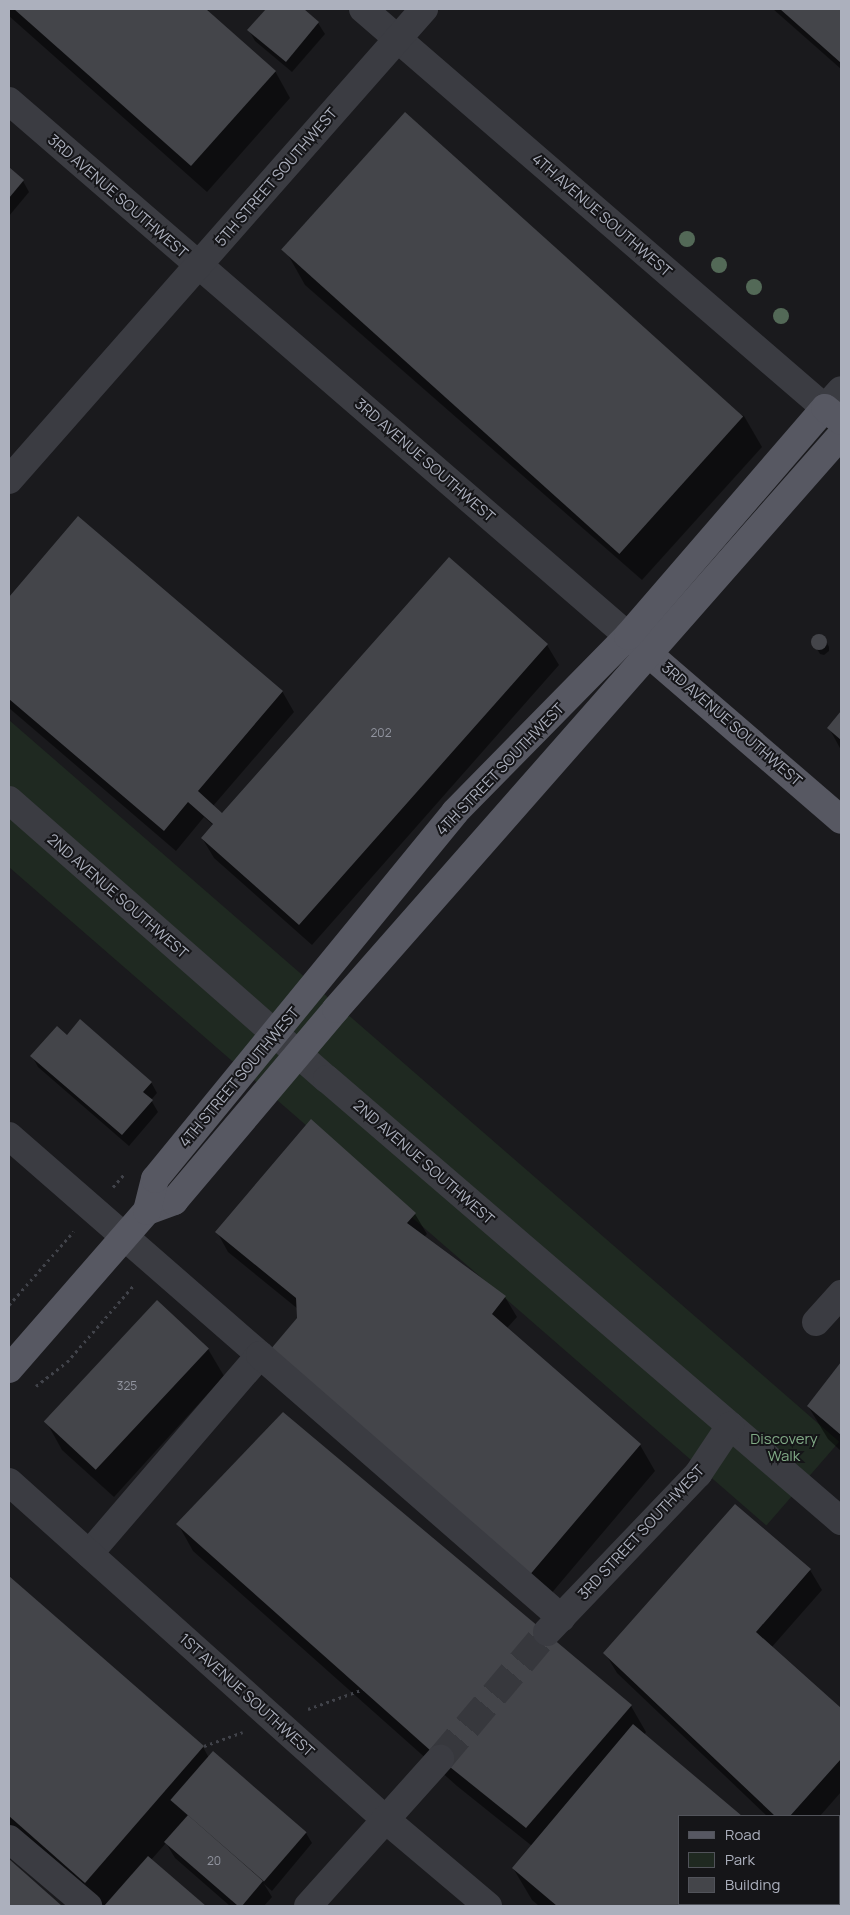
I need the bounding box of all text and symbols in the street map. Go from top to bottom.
street label: 5TH STREET SOUTHWEST [211,104,341,250]
street label: 3RD AVENUE SOUTHWEST [44,130,192,262]
street label: 4TH AVENUE SOUTHWEST [529,150,675,280]
street label: 3RD AVENUE SOUTHWEST [351,394,499,526]
street label: 3RD AVENUE SOUTHWEST [658,658,806,790]
street label: 4TH STREET SOUTHWEST [432,699,568,839]
house number: 202 [371,726,391,740]
street label: 2ND AVENUE SOUTHWEST [44,830,192,962]
street label: 4TH STREET SOUTHWEST [175,1003,303,1151]
street label: 2ND AVENUE SOUTHWEST [350,1096,498,1228]
house number: 325 [117,1379,137,1393]
park label: Discovery Walk [750,1429,818,1464]
street label: 3RD STREET SOUTHWEST [574,1461,708,1603]
street label: 1ST AVENUE SOUTHWEST [176,1630,318,1760]
legend [678,1815,840,1905]
text: Road [725,1824,761,1845]
text: Park [725,1849,755,1870]
house number: 20 [207,1854,221,1868]
text: Building [725,1874,780,1895]

